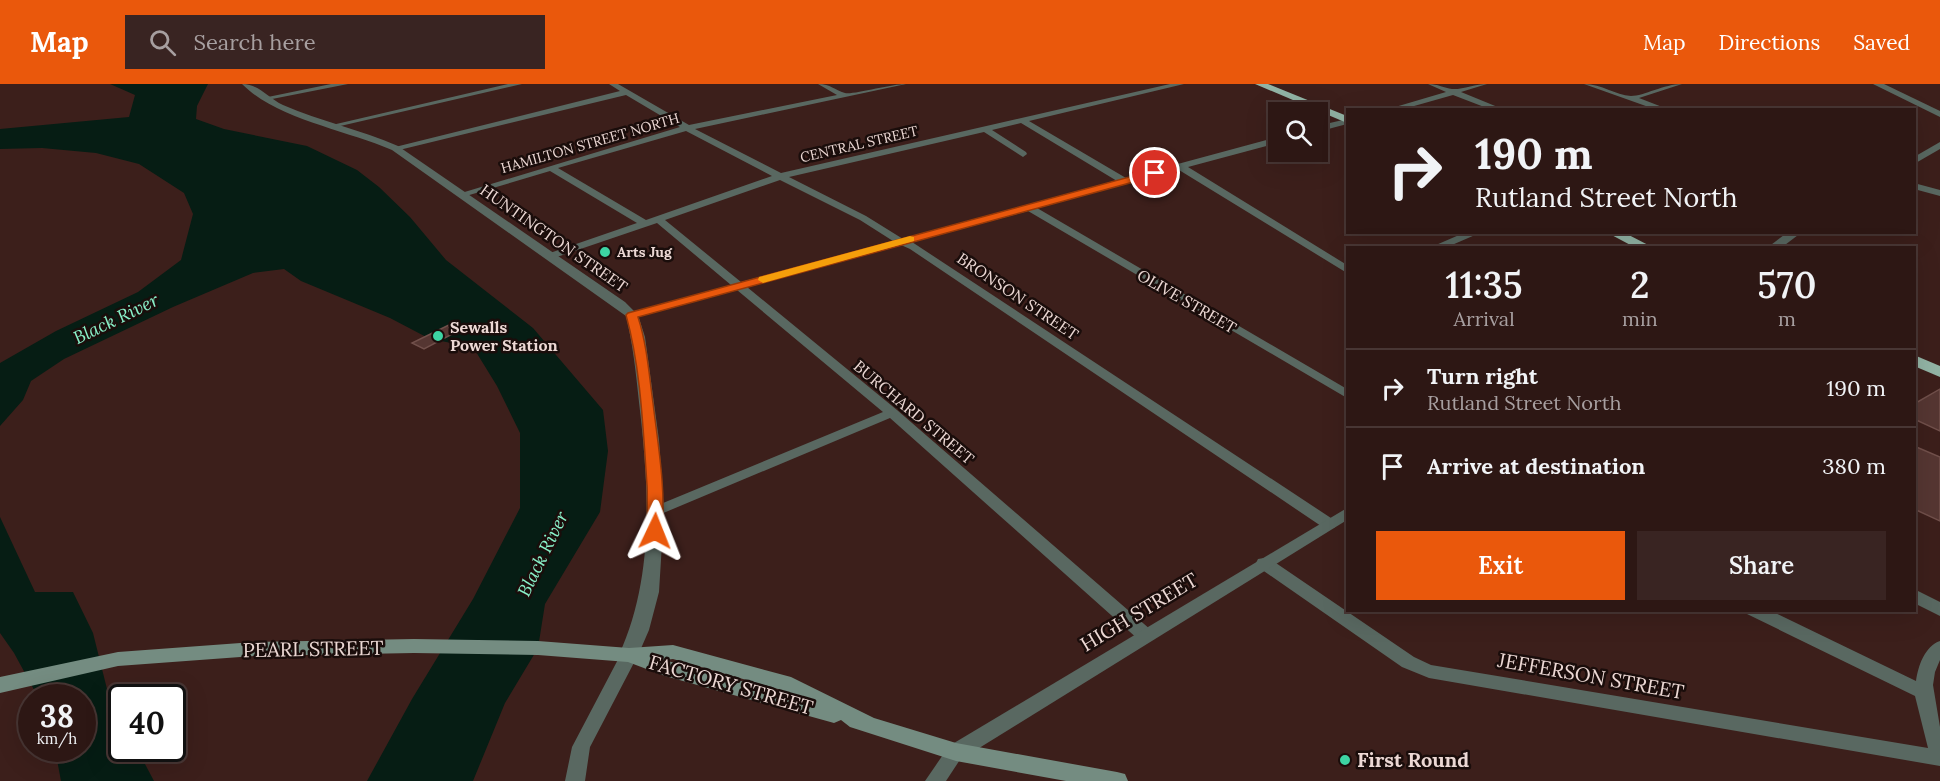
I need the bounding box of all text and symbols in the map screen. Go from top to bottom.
search box [125,15,545,69]
text: Map [30,24,89,60]
icon: search [146,26,179,59]
text: Search here [194,28,316,56]
text: Map [1643,29,1686,56]
text: Directions [1719,29,1820,56]
text: Saved [1853,29,1910,56]
map controls [1268,102,1328,162]
button: search [1268,102,1328,162]
street label: HAMILTON STREET NORTH [499,109,681,177]
street label: CENTRAL STREET [798,122,920,166]
text: 190 m [1475,127,1593,181]
icon: right [1376,132,1454,210]
pin [1129,147,1180,198]
icon: arrive [1138,156,1171,189]
street label: HUNTINGTON STREET [476,180,632,296]
text: Rutland Street North [1475,180,1738,214]
place label: Arts Jug [617,243,673,261]
marker: Arts Jug [598,245,612,259]
street label: BRONSON STREET [953,248,1083,344]
text: 11:35 [1446,262,1522,308]
text: 2 [1630,262,1650,308]
text: 570 [1757,262,1816,308]
street label: OLIVE STREET [1134,265,1240,337]
water label: Black River [69,288,163,349]
text: Arrival [1453,306,1515,331]
text: min [1622,306,1658,331]
text: m [1778,306,1796,331]
place label: Sewalls Power Station [450,317,558,355]
marker: Sewalls Power Station [431,329,445,343]
street label: BURCHARD STREET [850,356,978,468]
text: Turn right [1427,362,1538,390]
icon: right [1376,372,1409,405]
text: 190 m [1826,374,1886,402]
text: Rutland Street North [1427,390,1622,415]
icon: arrive [1376,450,1409,483]
text: Arrive at destination [1427,452,1645,480]
text: 380 m [1822,452,1886,480]
position arrow [623,499,687,563]
water label: Black River [512,507,573,600]
button: Exit [1376,531,1625,600]
button: Share [1637,531,1886,600]
street label: HIGH STREET [1075,567,1202,656]
street label: PEARL STREET [242,635,384,662]
street label: JEFFERSON STREET [1495,647,1686,704]
street label: FACTORY STREET [646,649,816,720]
speed limit sign: 40 [108,684,186,762]
text: 38 [40,697,74,735]
text: km/h [37,729,77,748]
place label: First Round [1357,747,1469,772]
marker: First Round [1338,753,1352,767]

